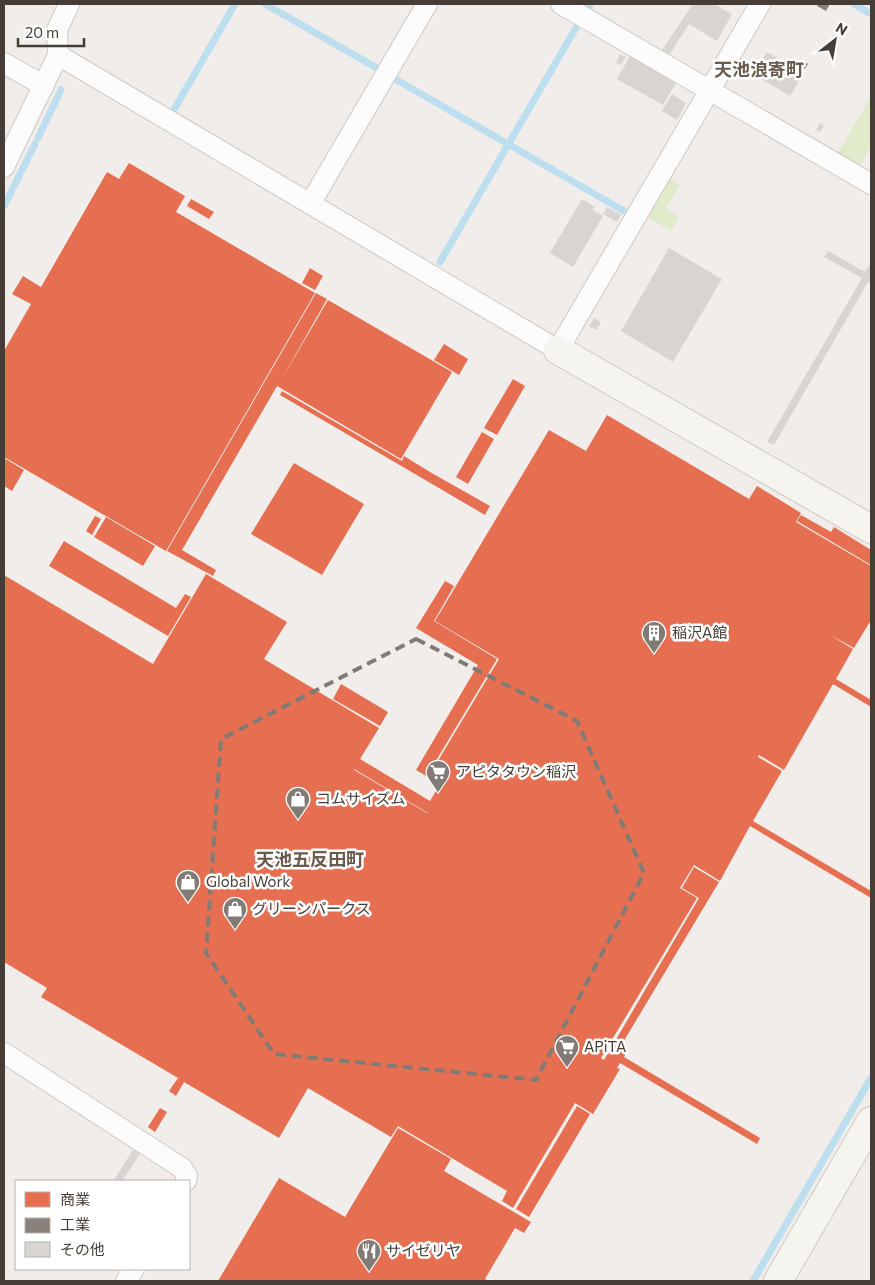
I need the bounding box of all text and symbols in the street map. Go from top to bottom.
scale bar [18,15,84,47]
north arrow [810,15,860,65]
text: N [833,18,851,38]
text: 20 m [25,23,59,41]
district label: 天池浪寄町 [714,58,804,80]
building icon: 稲沢A館 [641,620,667,654]
place label: 稲沢A館 [672,623,727,641]
supermarket icon: アピタタウン稲沢 [425,759,451,793]
place label: アピタタウン稲沢 [456,762,576,780]
shop icon: コムサイズム [285,786,311,820]
place label: コムサイズム [316,789,406,807]
district label: 天池五反田町 [256,848,364,870]
shop icon: Global Work [175,869,201,903]
place label: Global Work [206,872,291,890]
shop icon: グリーンパークス [222,896,248,930]
place label: グリーンパークス [252,899,371,917]
supermarket icon: APiTA [554,1034,580,1068]
place label: APiTA [584,1037,626,1055]
legend [15,1180,190,1270]
text: 商業 [60,1190,90,1208]
text: 工業 [60,1215,90,1233]
restaurant icon: サイゼリヤ [356,1238,382,1272]
text: その他 [60,1240,105,1258]
place label: サイゼリヤ [386,1241,461,1259]

